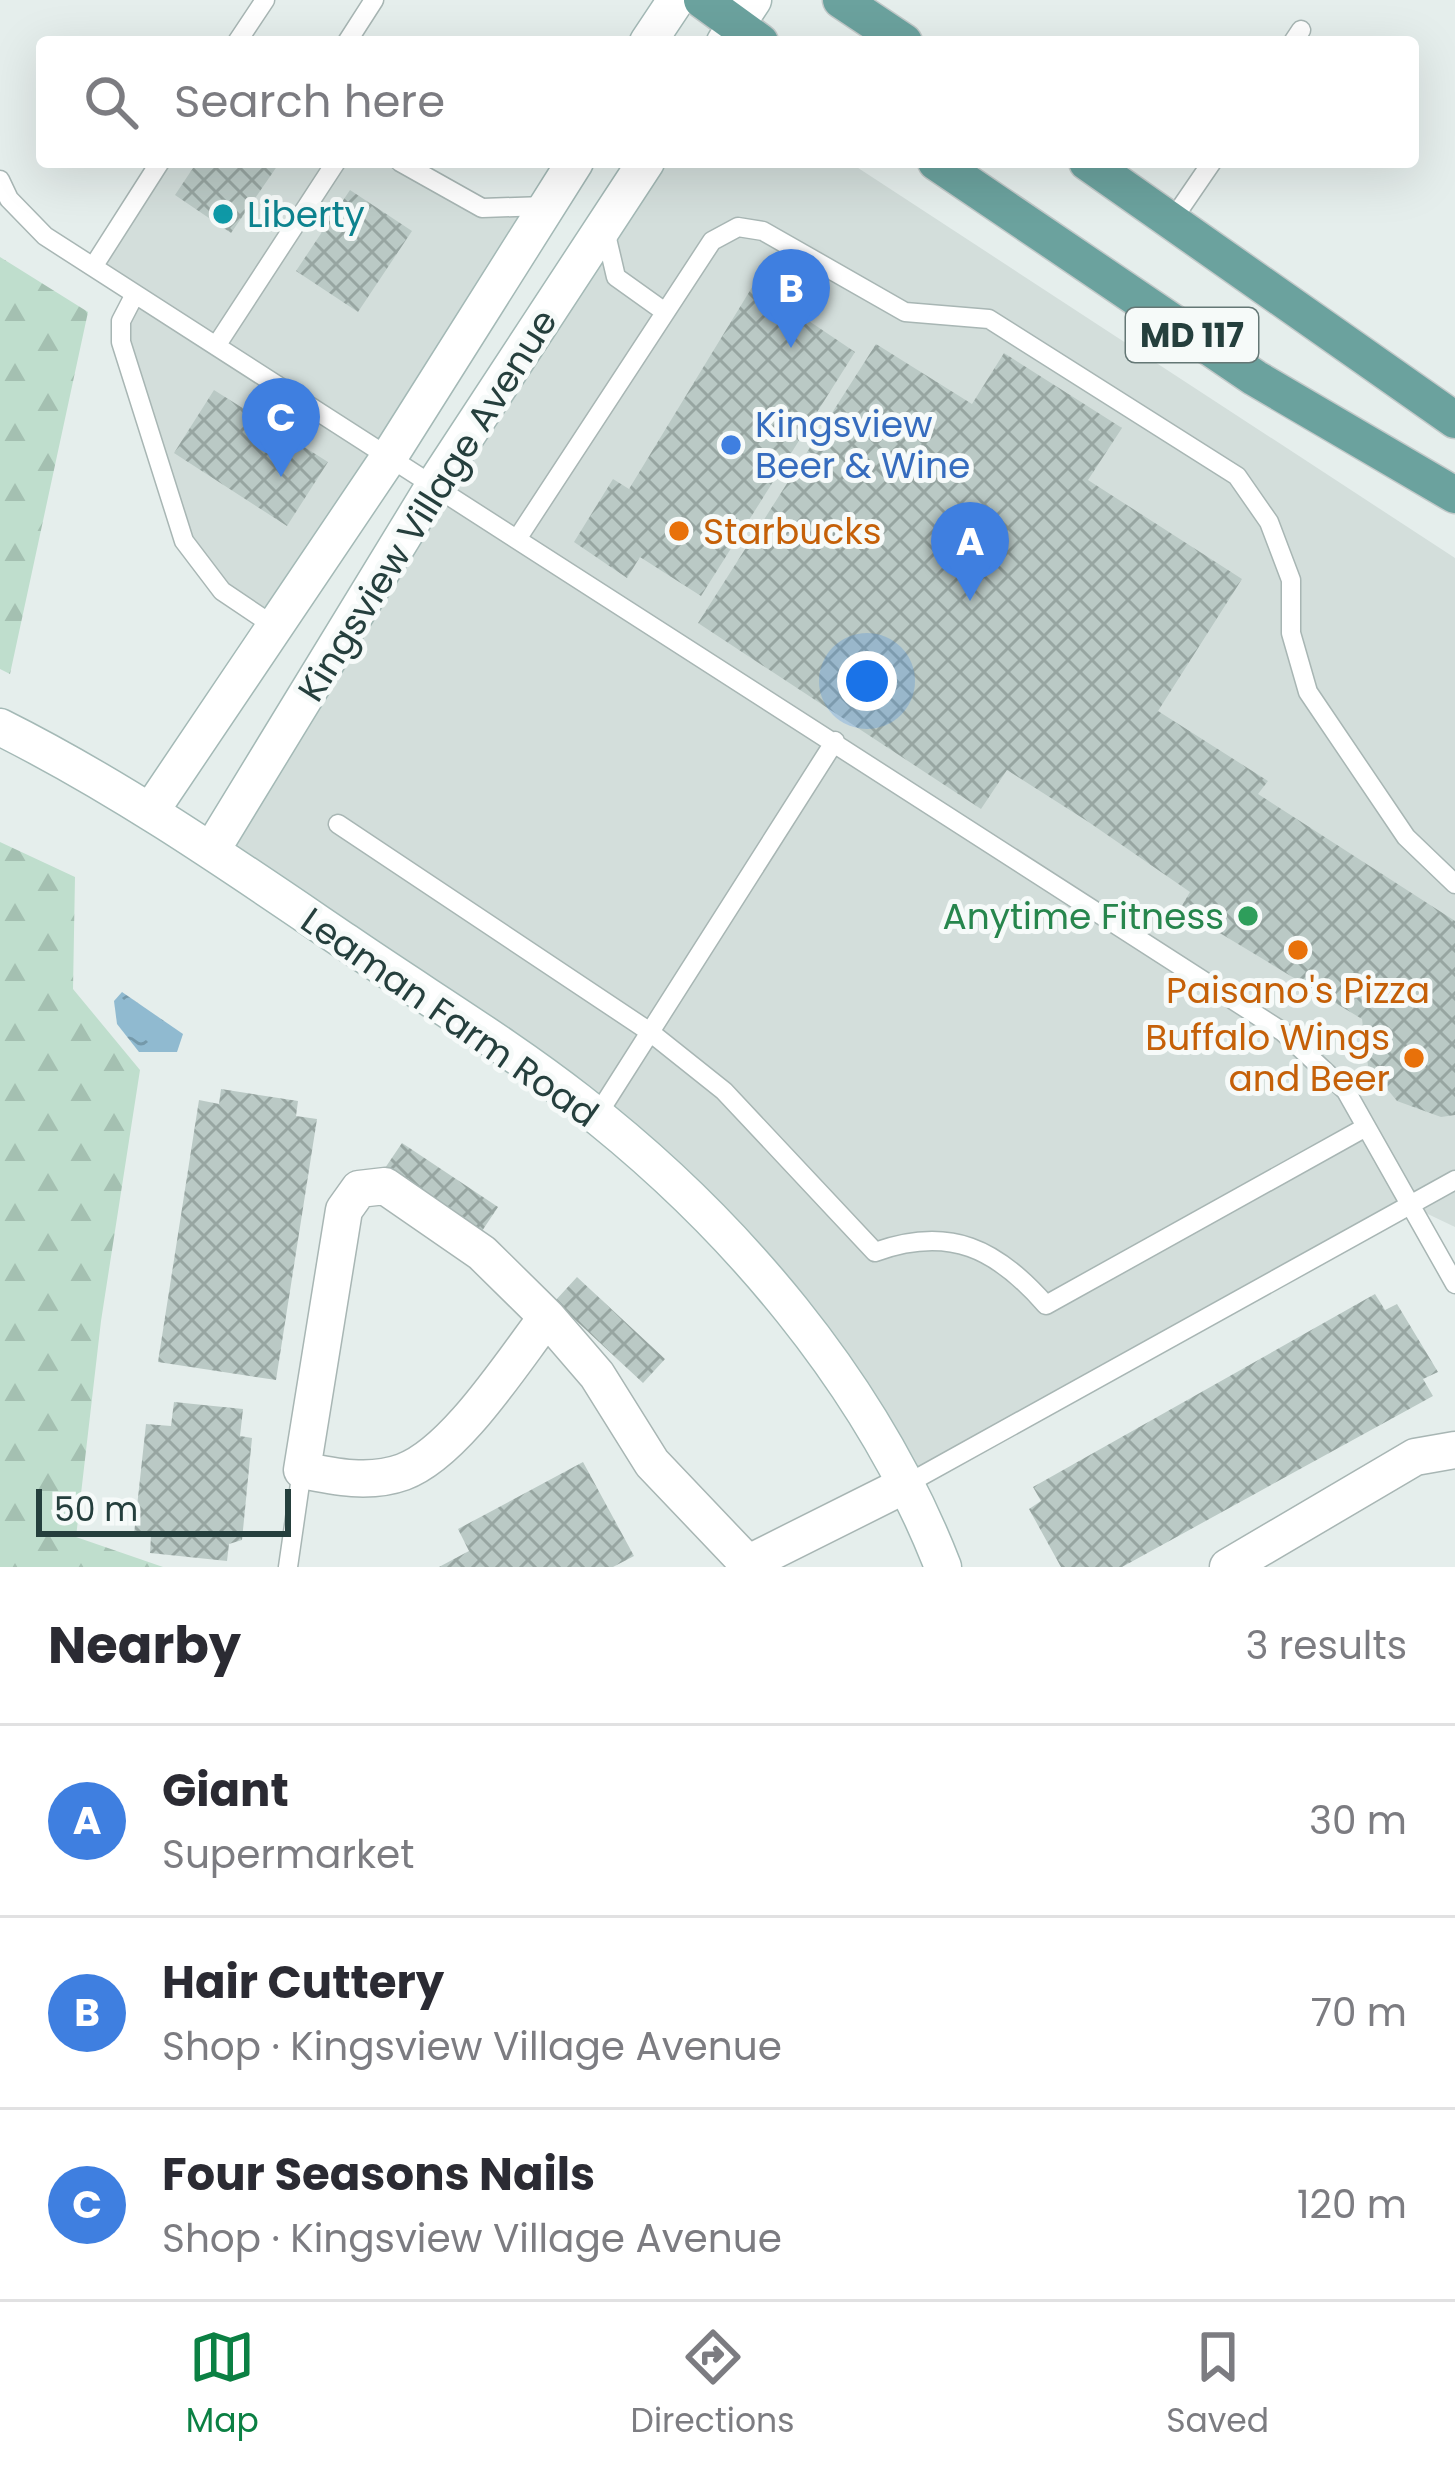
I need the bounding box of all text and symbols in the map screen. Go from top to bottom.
search box [36,36,1419,168]
icon: search [78,69,144,135]
text: Search here [174,70,445,133]
place label: Liberty [247,189,365,240]
marker: Liberty [210,201,236,227]
pin: B [752,249,830,348]
street label: Kingsview Village Avenue [286,299,569,711]
road number: MD 117 [1126,308,1258,362]
pin: C [242,378,320,477]
place label: Kingsview Beer & Wine [755,399,970,491]
marker: Kingsview Beer & Wine [718,432,744,458]
pin: A [931,502,1009,601]
place label: Starbucks [703,506,882,557]
marker: Starbucks [666,518,692,544]
your location [837,651,897,711]
place label: Anytime Fitness [942,891,1224,942]
street label: Leaman Farm Road [291,895,609,1139]
marker: Anytime Fitness [1235,903,1261,929]
marker: Paisano's Pizza [1285,937,1311,963]
place label: Paisano's Pizza [1166,965,1430,1016]
place label: Buffalo Wings and Beer [1145,1012,1390,1104]
marker: Buffalo Wings and Beer [1401,1045,1427,1071]
scale bar [36,1483,291,1536]
text: 50 m [54,1486,138,1533]
text: Nearby [48,1609,241,1681]
text: 3 results [1245,1618,1407,1673]
text: Giant [162,1759,289,1822]
text: A [73,1793,101,1848]
text: 30 m [1309,1793,1407,1848]
text: Supermarket [162,1827,415,1882]
text: Hair Cuttery [162,1951,444,2014]
text: B [74,1985,100,2040]
text: 70 m [1311,1985,1407,2040]
text: Shop · Kingsview Village Avenue [162,2019,782,2074]
text: Four Seasons Nails [162,2143,595,2206]
text: C [72,2177,102,2232]
text: 120 m [1297,2177,1407,2232]
text: Shop · Kingsview Village Avenue [162,2211,782,2266]
tab: Map [186,2324,259,2446]
tab: Directions [631,2324,794,2446]
tab: Saved [1166,2324,1269,2446]

